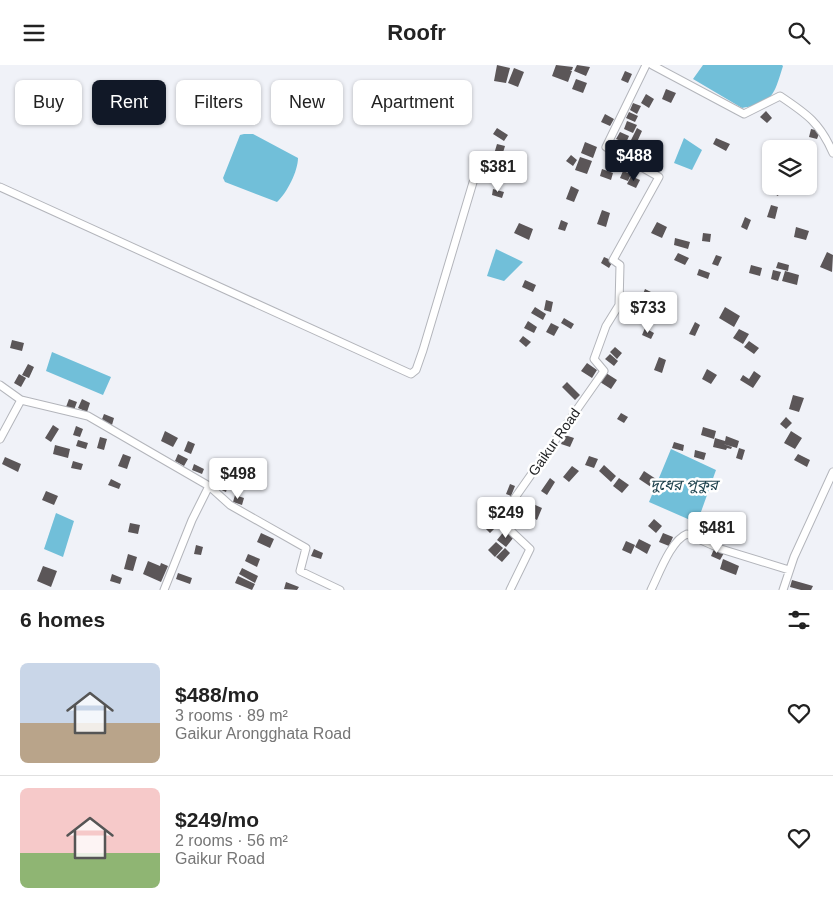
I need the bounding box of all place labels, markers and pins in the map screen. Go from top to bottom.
pin: $488 [604,139,664,182]
pin: $381 [468,151,528,193]
pin: $733 [618,291,678,334]
pin: $498 [208,457,268,500]
pin: $249 [476,497,536,539]
pin: $481 [687,511,747,554]

